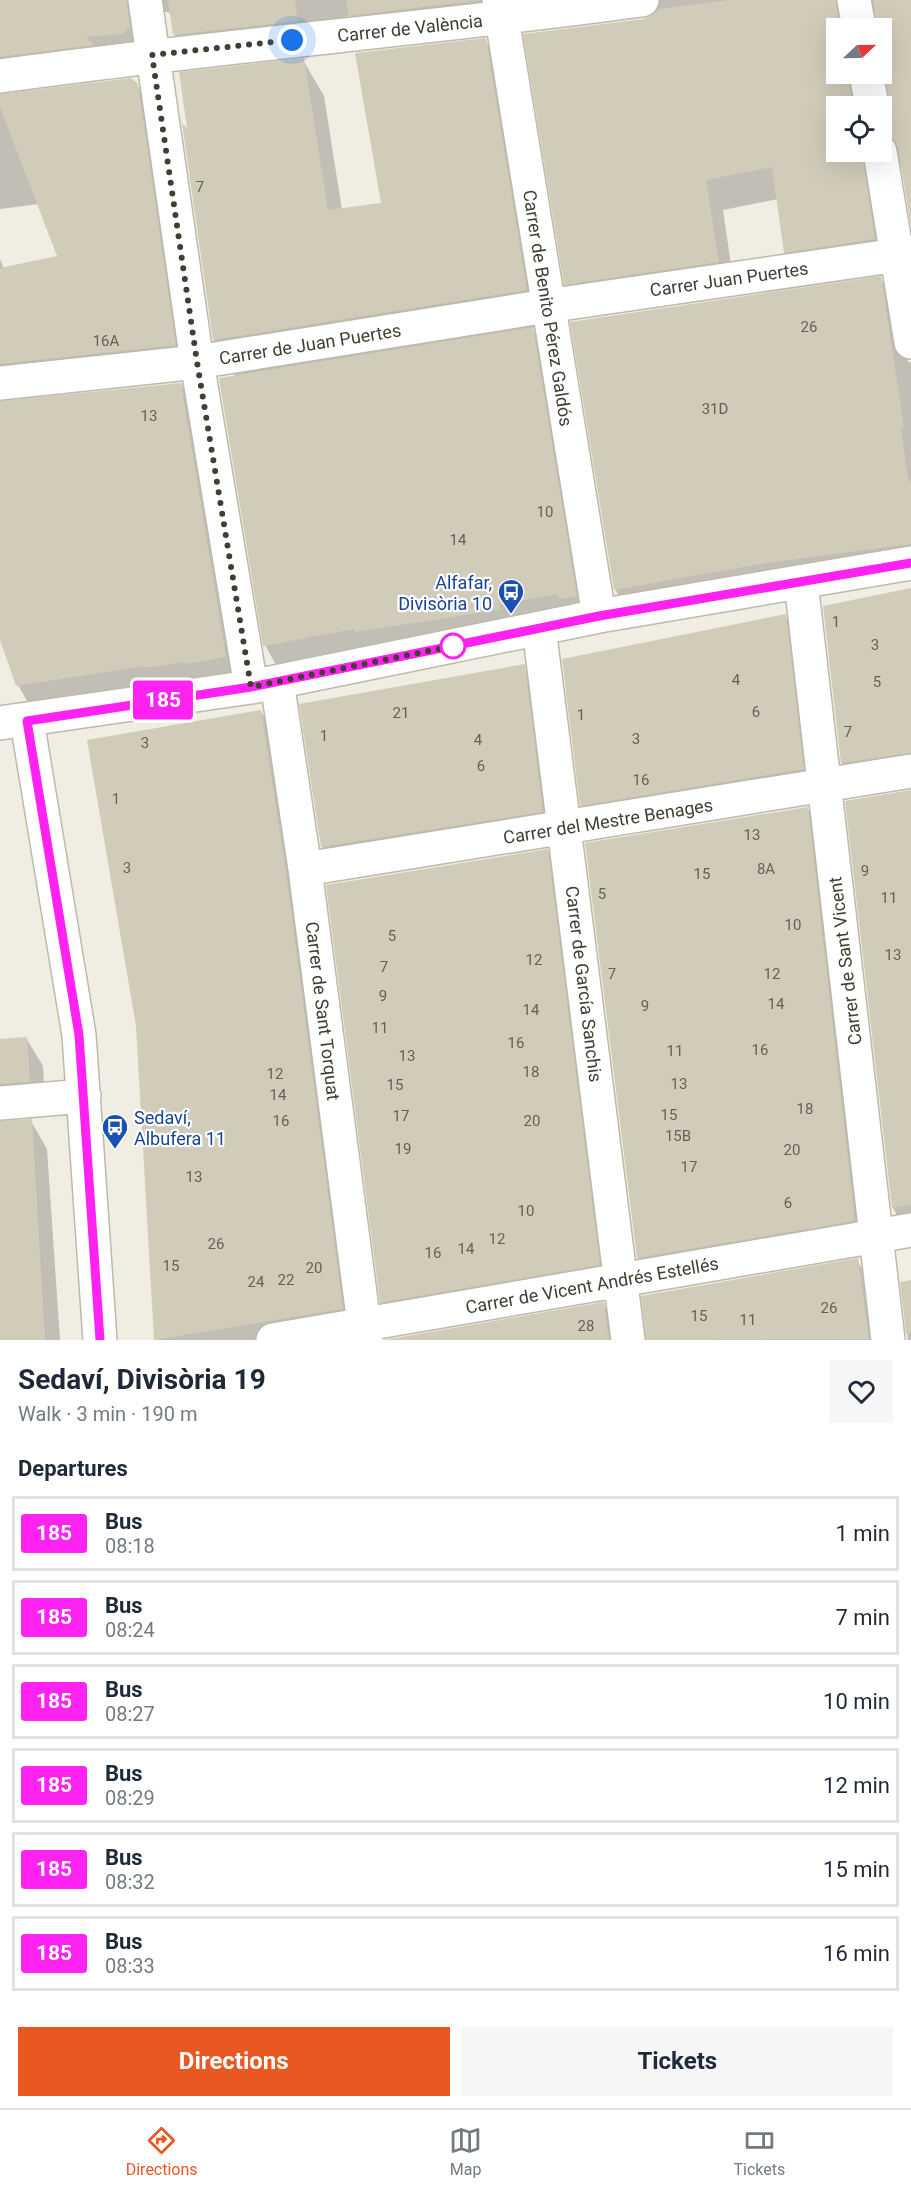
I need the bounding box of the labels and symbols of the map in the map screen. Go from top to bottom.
street label: Carrer de València [336,10,484,46]
north arrow [826,18,892,84]
your location [277,25,307,55]
house number: 7 [196,178,204,196]
street label: Carrer de Benito Pérez Galdós [519,188,577,428]
street label: Carrer Juan Puertes [648,257,810,301]
house number: 26 [801,318,817,336]
street label: Carrer de Juan Puertes [218,319,402,369]
house number: 16A [93,332,120,350]
house number: 31D [702,400,728,418]
house number: 13 [141,407,157,425]
house number: 10 [537,503,553,521]
house number: 14 [450,531,467,549]
place label: Alfafar, Divisòria 10 [398,572,492,614]
bus stop icon: Alfafar, Divisòria 10 [496,577,526,615]
house number: 1 [832,613,840,631]
unlabelled marker [440,633,466,659]
house number: 3 [871,636,879,654]
house number: 4 [732,671,741,689]
house number: 5 [873,673,881,691]
line badge: 185 [128,680,198,720]
house number: 6 [752,703,760,721]
house number: 21 [393,704,409,722]
house number: 1 [577,706,585,724]
house number: 7 [844,723,852,741]
house number: 1 [320,727,328,745]
house number: 3 [632,730,640,748]
house number: 4 [474,731,483,749]
house number: 3 [141,734,149,752]
house number: 6 [477,757,485,775]
house number: 16 [633,771,649,789]
house number: 1 [112,790,120,808]
street label: Carrer del Mestre Benages [502,794,714,848]
house number: 13 [744,826,760,844]
house number: 3 [123,859,131,877]
house number: 8A [757,860,775,878]
house number: 9 [861,862,869,880]
house number: 15 [694,865,710,883]
street label: Carrer de Sant Vicent [824,876,866,1046]
street label: Carrer de García Sanchis [562,885,606,1083]
house number: 5 [598,885,606,903]
house number: 11 [881,889,897,907]
house number: 10 [785,916,801,934]
street label: Carrer de Sant Torquat [302,920,344,1102]
house number: 5 [388,927,396,945]
house number: 13 [885,946,901,964]
house number: 12 [526,951,542,969]
house number: 7 [380,958,388,976]
house number: 7 [608,965,616,983]
house number: 12 [764,965,780,983]
house number: 9 [379,987,387,1005]
house number: 14 [768,995,785,1013]
house number: 9 [641,997,649,1015]
house number: 14 [523,1001,540,1019]
house number: 11 [372,1019,388,1037]
house number: 16 [508,1034,524,1052]
house number: 16 [752,1041,768,1059]
house number: 11 [667,1042,683,1060]
house number: 13 [399,1047,415,1065]
house number: 18 [523,1063,539,1081]
house number: 12 [267,1065,283,1083]
house number: 13 [671,1075,687,1093]
house number: 15 [387,1076,403,1094]
house number: 14 [270,1086,287,1104]
house number: 18 [797,1100,813,1118]
house number: 15 [661,1106,677,1124]
place label: Sedaví, Albufera 11 [134,1107,226,1149]
house number: 17 [393,1107,409,1125]
bus stop icon: Sedaví, Albufera 11 [100,1112,130,1150]
house number: 16 [273,1112,289,1130]
house number: 20 [524,1112,540,1130]
house number: 15B [665,1127,691,1145]
house number: 19 [395,1140,411,1158]
house number: 20 [784,1141,800,1159]
house number: 17 [681,1158,697,1176]
house number: 13 [186,1168,202,1186]
house number: 6 [784,1194,792,1212]
house number: 10 [518,1202,534,1220]
house number: 12 [489,1230,505,1248]
house number: 26 [208,1235,224,1253]
house number: 14 [458,1240,475,1258]
house number: 16 [425,1244,441,1262]
street label: Carrer de Vicent Andrés Estellés [464,1252,720,1318]
house number: 15 [163,1257,179,1275]
house number: 20 [306,1259,322,1277]
house number: 22 [278,1271,294,1289]
house number: 24 [248,1273,265,1291]
house number: 26 [821,1299,837,1317]
house number: 15 [691,1307,707,1325]
house number: 11 [740,1311,756,1329]
house number: 28 [578,1317,594,1335]

